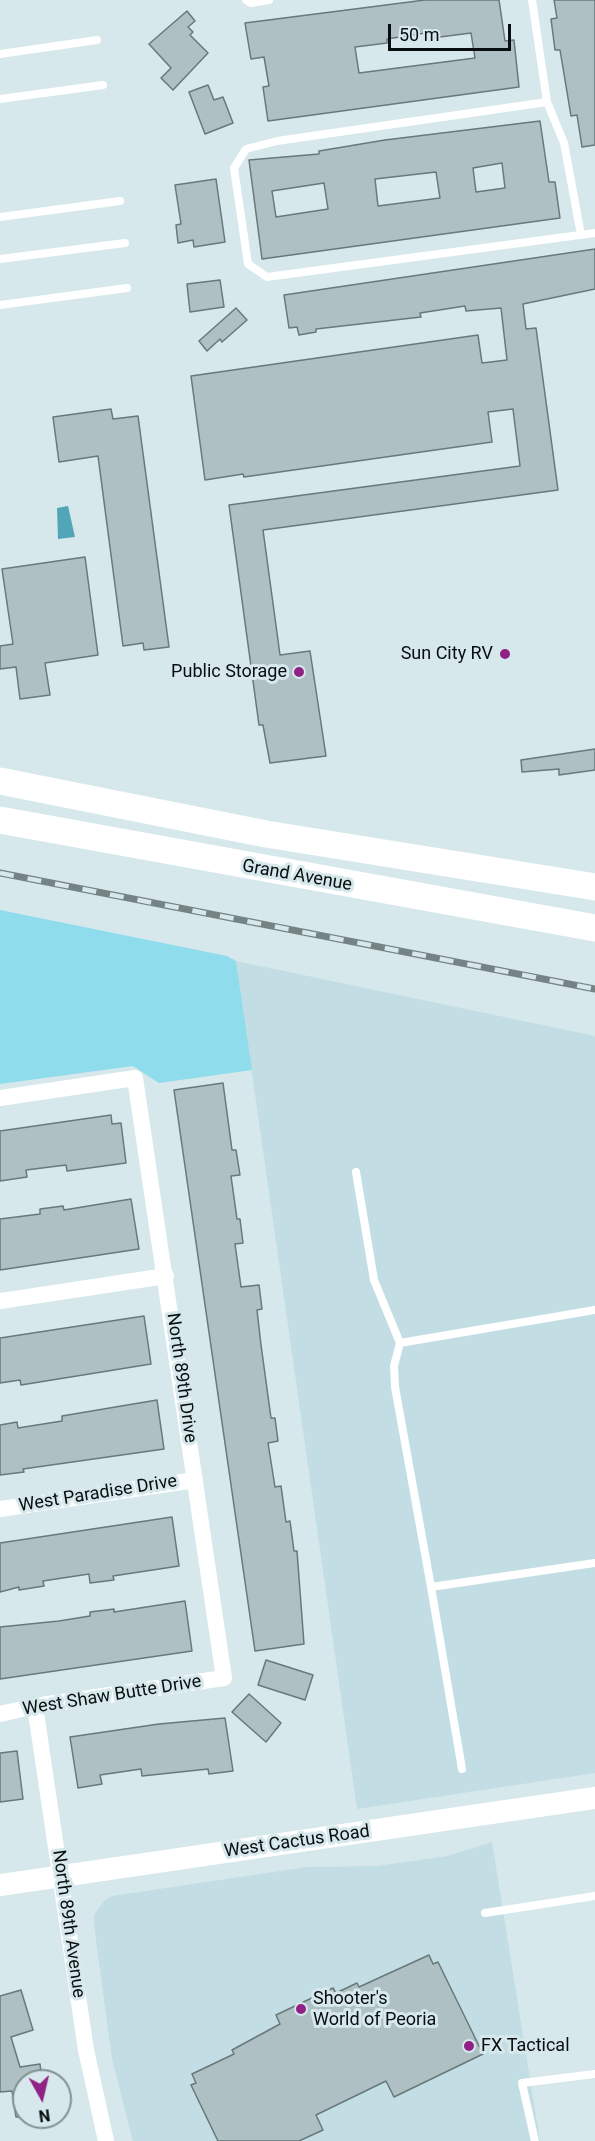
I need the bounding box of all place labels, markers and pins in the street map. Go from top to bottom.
place label: Sun City RV [401,643,493,665]
marker: Sun City RV [498,647,512,661]
place label: Public Storage [171,661,287,683]
marker: Public Storage [292,665,306,679]
place label: Shooter's World of Peoria [313,1988,436,2030]
marker: Shooter's World of Peoria [294,2002,308,2016]
place label: FX Tactical [481,2035,570,2057]
marker: FX Tactical [462,2039,476,2053]

